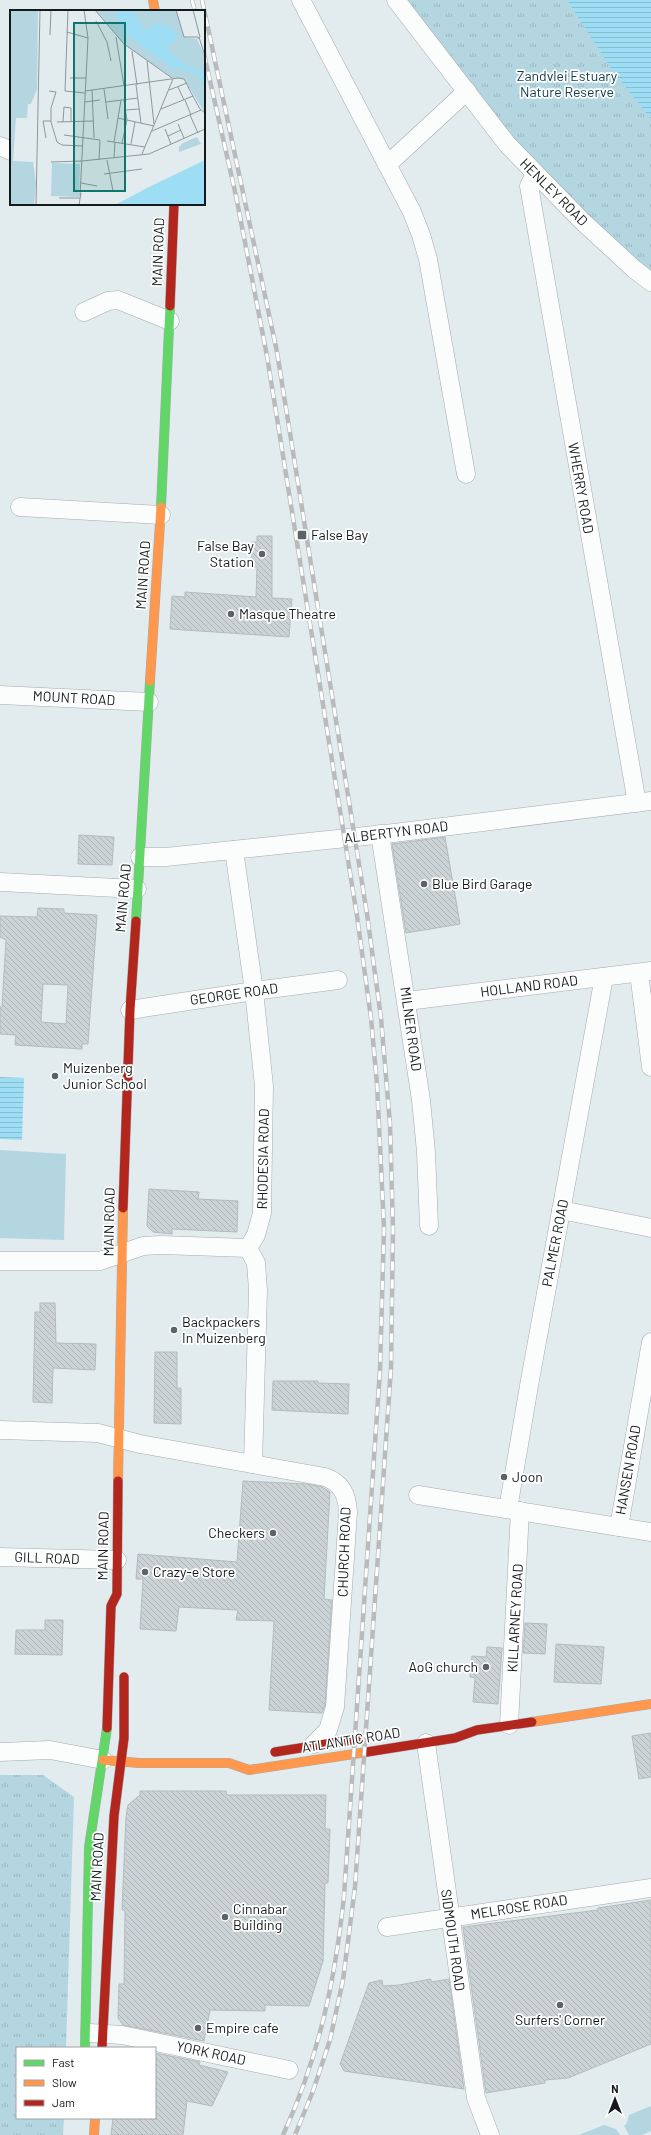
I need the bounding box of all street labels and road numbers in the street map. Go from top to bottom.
street label: HENLEY ROAD [517,154,592,229]
street label: MAIN ROAD [148,217,167,287]
street label: WHERRY ROAD [565,441,598,535]
street label: MAIN ROAD [132,540,153,610]
street label: MOUNT ROAD [32,687,116,708]
street label: ALBERTYN ROAD [343,817,449,846]
street label: MAIN ROAD [111,863,134,933]
street label: HOLLAND ROAD [479,971,579,1000]
street label: GEORGE ROAD [189,979,279,1008]
street label: MILNER ROAD [397,986,426,1072]
street label: RHODESIA ROAD [253,1108,272,1210]
street label: MAIN ROAD [99,1187,118,1257]
street label: PALMER ROAD [538,1198,571,1288]
street label: HANSEN ROAD [611,1424,644,1516]
street label: CHURCH ROAD [333,1507,354,1597]
street label: MAIN ROAD [93,1511,112,1581]
street label: GILL ROAD [14,1548,80,1567]
street label: KILLARNEY ROAD [503,1563,526,1673]
street label: ATLANTIC ROAD [301,1723,401,1756]
street label: MAIN ROAD [86,1832,107,1902]
street label: SIDMOUTH ROAD [438,1888,469,1992]
street label: MELROSE ROAD [469,1890,568,1923]
street label: YORK ROAD [175,2037,247,2068]

